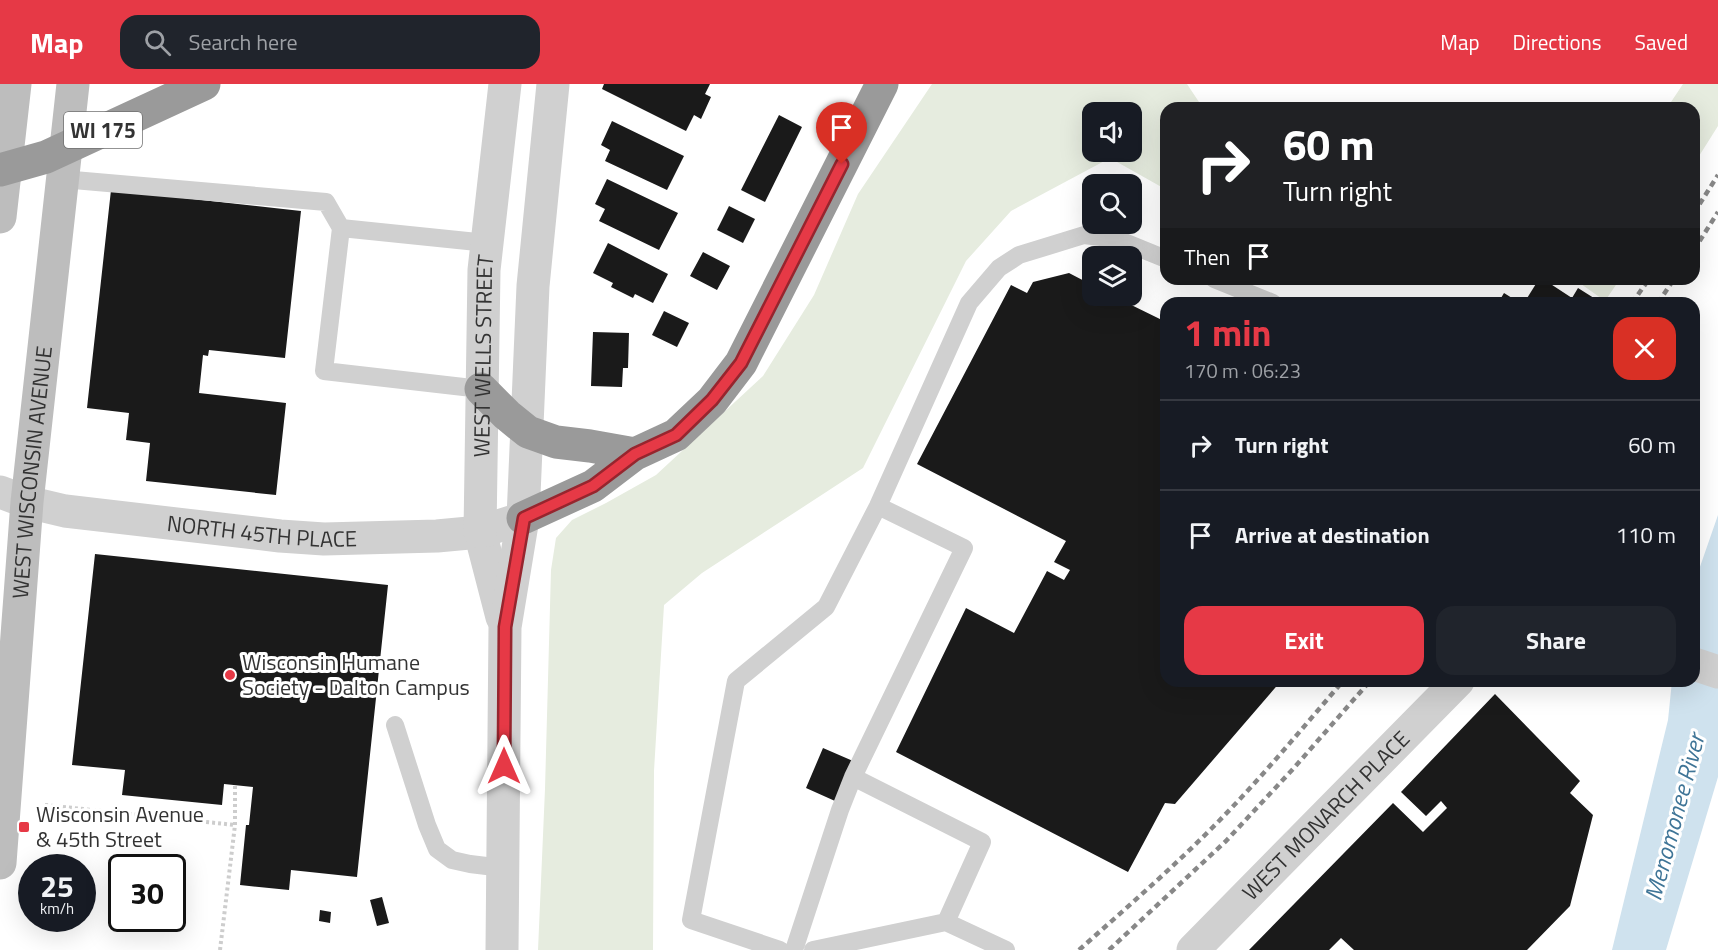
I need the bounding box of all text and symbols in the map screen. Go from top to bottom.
search box [120,15,540,69]
text: Map [30,21,84,64]
text: Search here [189,25,298,59]
icon: search [141,26,174,59]
text: Map [1440,26,1480,58]
text: Directions [1513,26,1602,58]
text: Saved [1635,26,1688,58]
pin [816,102,867,164]
map controls [1082,102,1142,306]
button: sound [1082,102,1142,162]
icon: arrive [825,111,858,144]
road number: WI 175 [64,112,142,148]
text: 60 m [1283,112,1375,176]
icon: right [1184,126,1262,204]
text: Turn right [1283,170,1392,211]
button: search [1082,174,1142,234]
text: Then [1184,240,1230,274]
icon: arrive [1242,240,1275,273]
button: layers [1082,246,1142,306]
street label: WEST WELLS STREET [464,253,503,458]
text: 1 min [1184,305,1271,360]
button: close [1613,317,1676,380]
street label: WEST WISCONSIN AVENUE [3,344,61,600]
text: 170 m · 06:23 [1184,355,1301,386]
text: Turn right [1235,428,1329,462]
text: 60 m [1628,428,1676,462]
icon: right [1184,429,1217,462]
street label: NORTH 45TH PLACE [165,506,357,556]
text: Arrive at destination [1235,518,1430,552]
text: 110 m [1616,518,1676,552]
icon: arrive [1184,519,1217,552]
button: Exit [1184,606,1424,675]
button: Share [1436,606,1676,675]
place label: Wisconsin Humane Society - Dalton Campus [242,645,470,704]
marker: Wisconsin Humane Society - Dalton Campus [223,668,237,682]
street label: WEST MONARCH PLACE [1234,723,1417,908]
water label: Menomonee River [1634,726,1714,904]
position arrow [472,734,536,798]
place label: Wisconsin Avenue & 45th Street [36,797,204,856]
marker: Wisconsin Avenue & 45th Street [17,820,31,834]
speed limit sign: 30 [108,854,186,932]
text: 25 [40,863,74,909]
text: km/h [40,897,74,920]

